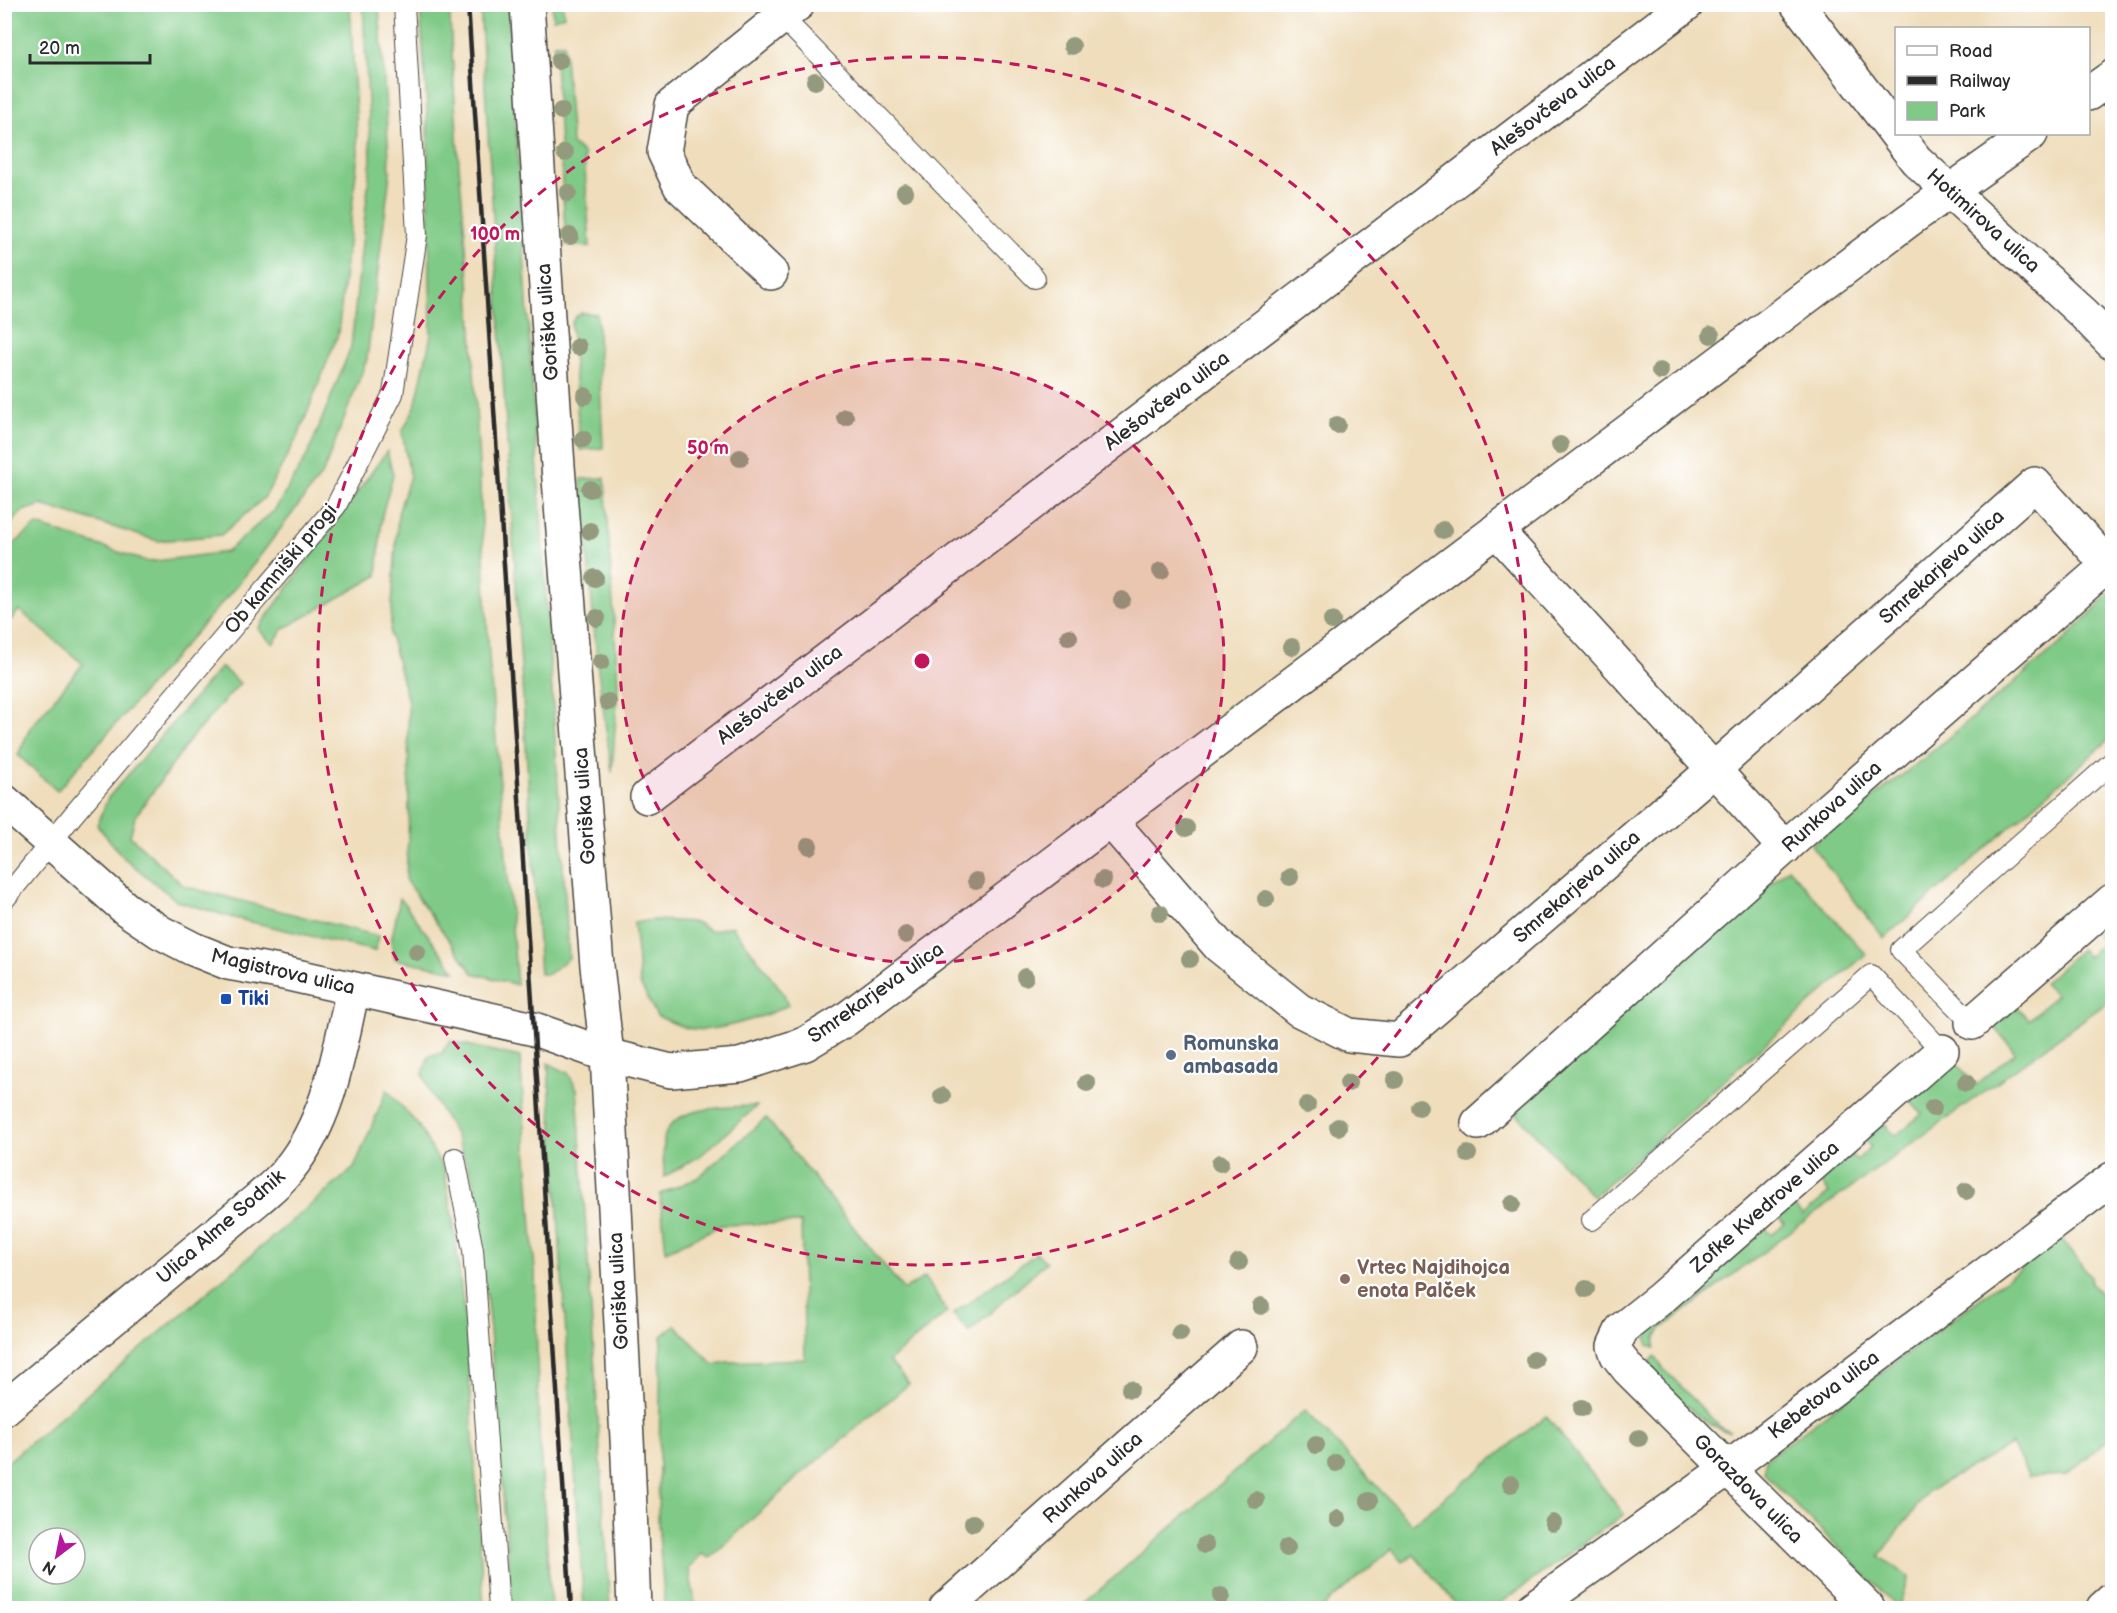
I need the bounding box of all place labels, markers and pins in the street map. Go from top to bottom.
centre of rings [912,651,932,671]
place label: Tiki [238,987,269,1011]
marker: Tiki [219,992,233,1006]
place label: Romunska ambasada [1183,1032,1279,1079]
marker: Romunska ambasada [1164,1048,1178,1062]
place label: Vrtec Najdihojca enota Palček [1357,1256,1510,1303]
marker: Vrtec Najdihojca enota Palček [1338,1272,1352,1286]

